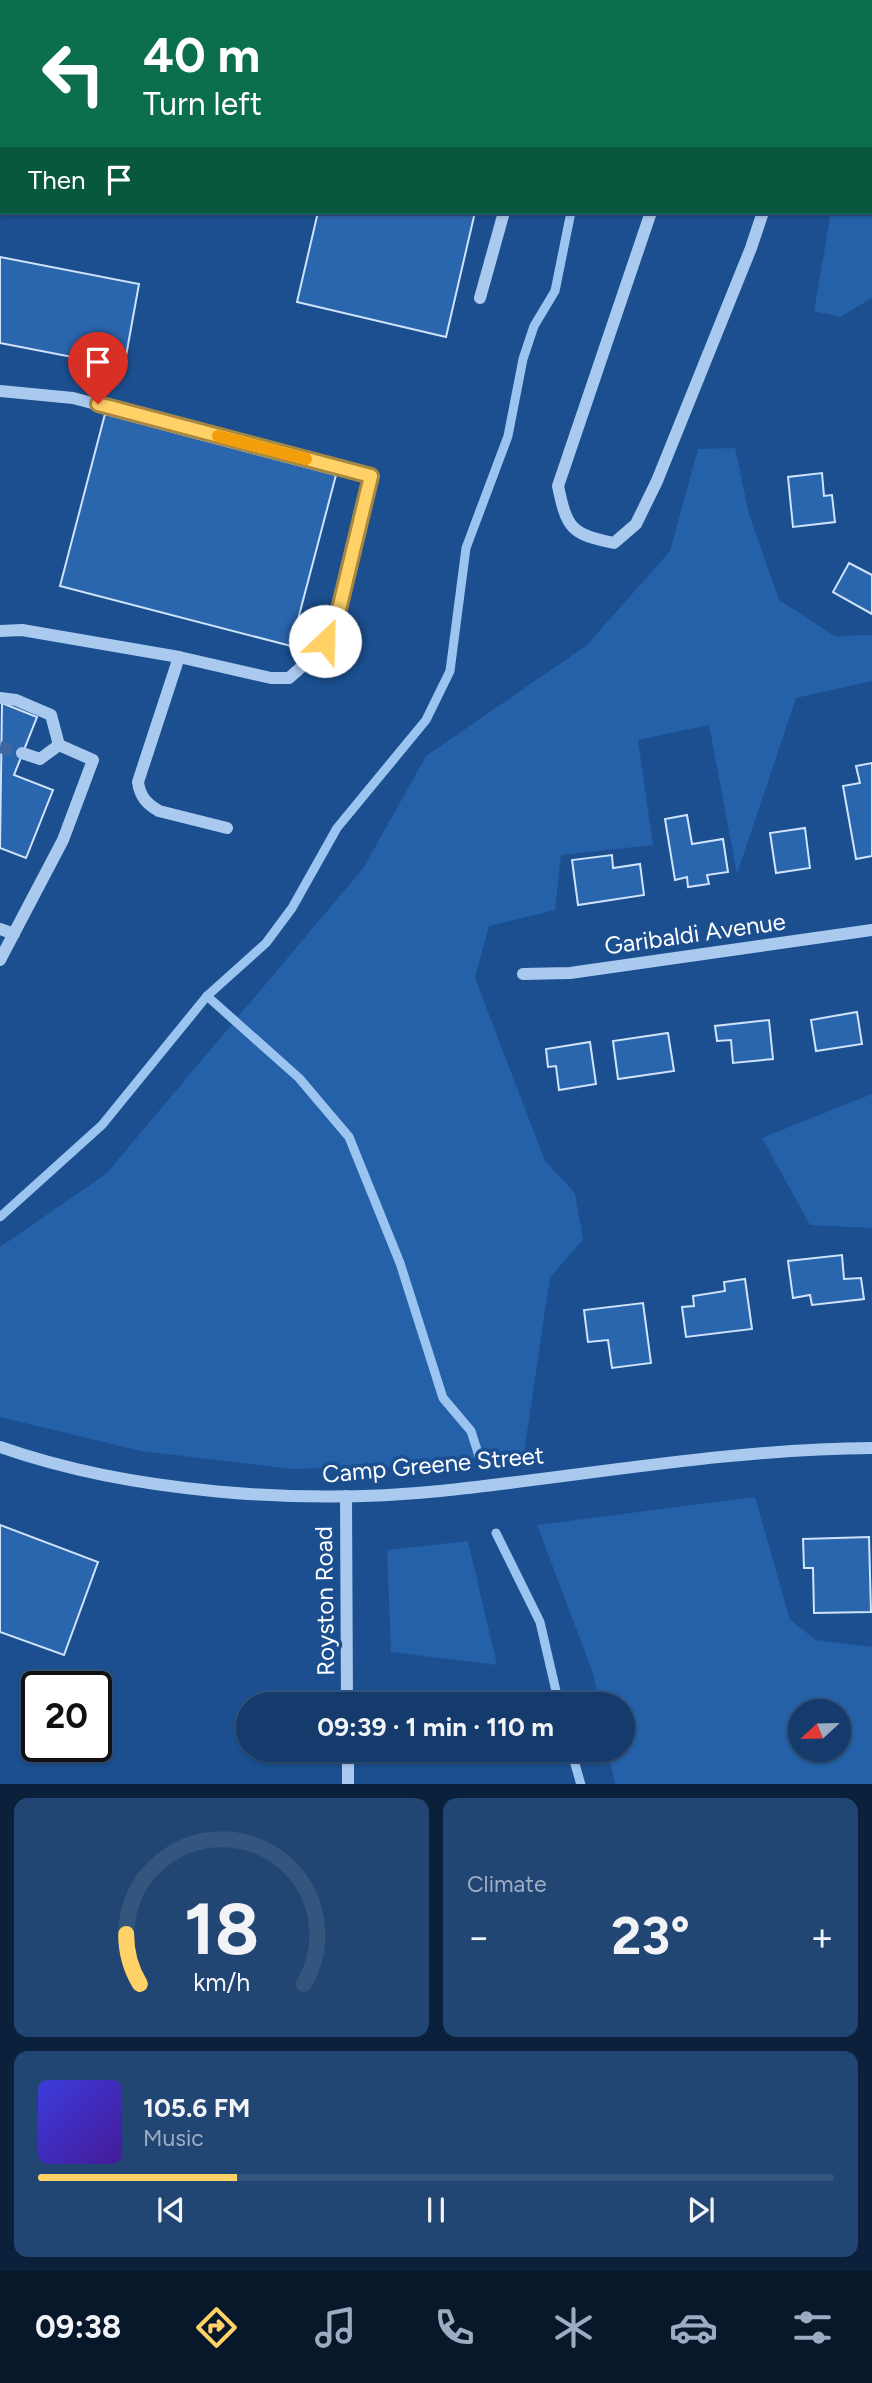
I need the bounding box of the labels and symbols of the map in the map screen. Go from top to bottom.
pin [68,332,128,404]
position arrow [288,604,362,678]
street label: Garibaldi Avenue [603,906,787,961]
street label: Camp Greene Street [321,1440,545,1489]
street label: Royston Road [309,1526,340,1676]
speed limit sign: 20 [21,1671,112,1762]
north arrow [788,1699,850,1762]

